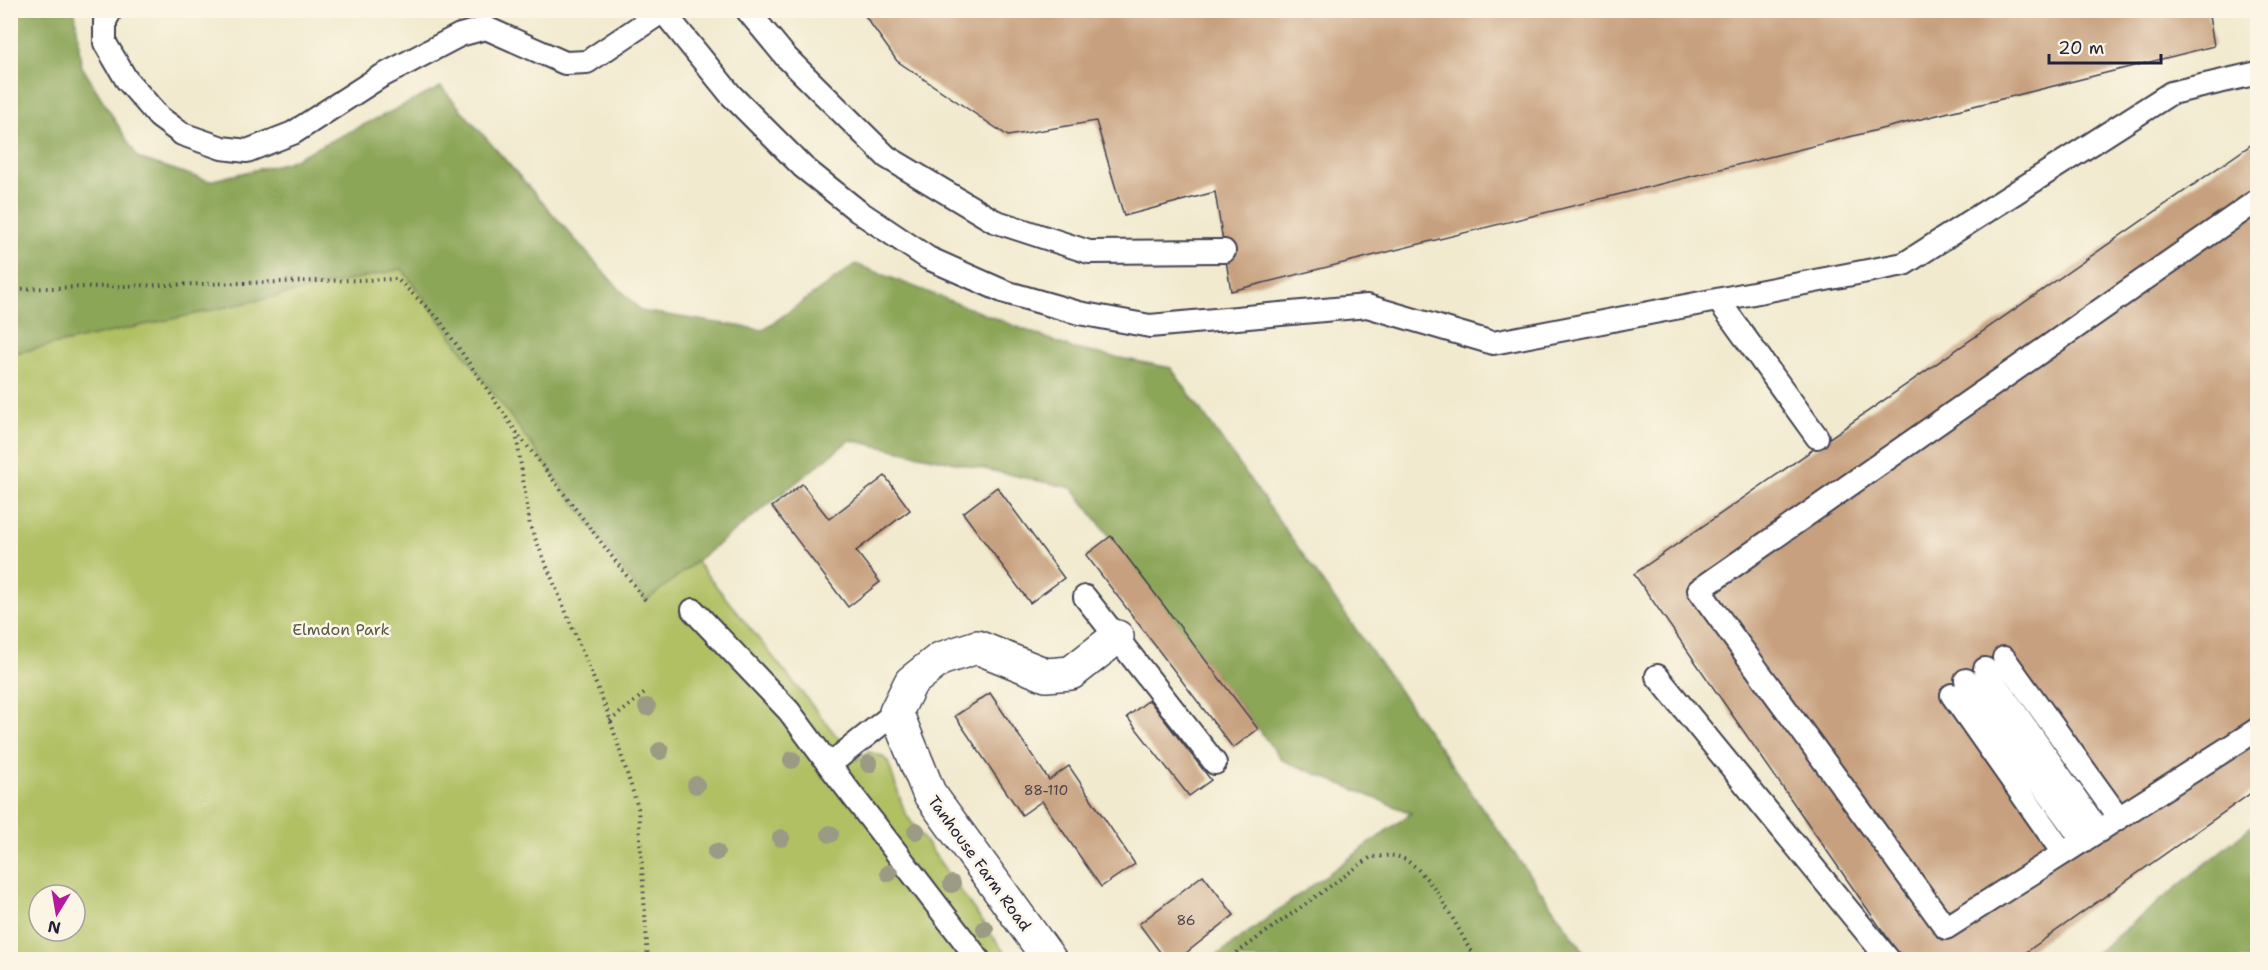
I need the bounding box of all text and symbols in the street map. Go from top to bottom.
scale bar [2049,27,2162,65]
text: 20 m [2058,36,2104,60]
park label: Elmdon Park [292,619,390,640]
house number: 88-110 [1024,781,1068,799]
street label: Tanhouse Farm Road [923,791,1036,935]
north arrow [27,883,87,943]
house number: 86 [1176,911,1196,929]
text: N [46,916,62,939]

